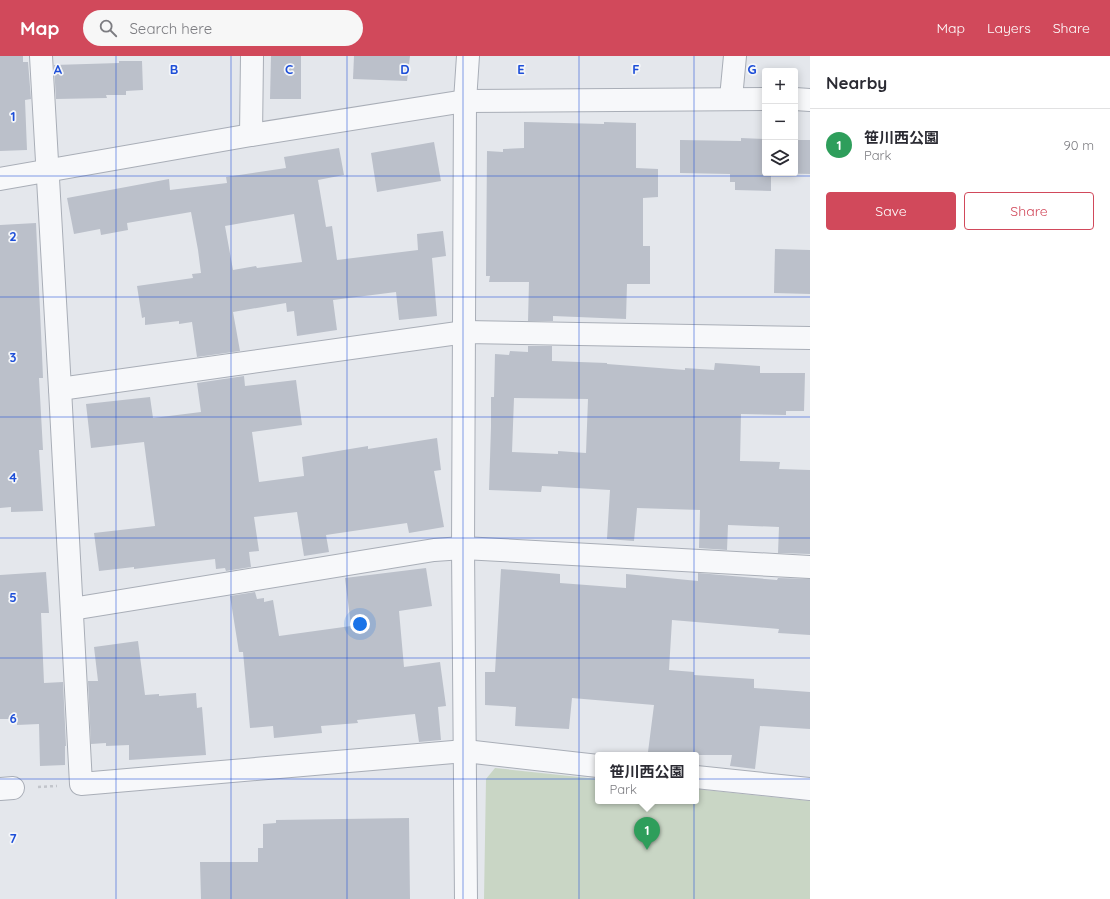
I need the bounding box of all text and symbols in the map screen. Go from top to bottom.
search box [83,10,363,46]
text: Map [20,16,59,40]
icon: search [97,17,119,39]
text: Search here [129,19,212,38]
text: Map [936,19,965,37]
text: Layers [987,19,1031,37]
text: Share [1053,19,1090,37]
text: A [54,61,63,77]
text: B [170,61,178,77]
text: C [285,61,293,77]
text: D [400,61,410,77]
text: E [517,61,525,77]
text: F [632,61,640,77]
text: G [747,61,757,77]
map controls [762,68,798,176]
button: + [762,68,798,104]
text: Nearby [826,72,887,93]
button: − [762,104,798,140]
text: 1 [10,108,16,124]
text: 笹川西公園 [864,128,939,147]
text: 1 [836,137,842,153]
text: 90 m [1064,137,1094,153]
button: layers [762,140,798,176]
text: Park [864,147,892,163]
button: Save [826,192,956,230]
button: Share [964,192,1094,230]
text: 2 [9,228,17,244]
text: 3 [10,349,17,365]
text: 4 [9,469,17,485]
text: 5 [9,589,17,605]
your location [350,614,370,634]
text: 6 [9,710,17,726]
popup [595,752,699,804]
text: 笹川西公園 [609,762,685,781]
text: Park [609,781,637,797]
pin: 1 [634,817,660,850]
text: 7 [9,830,17,846]

